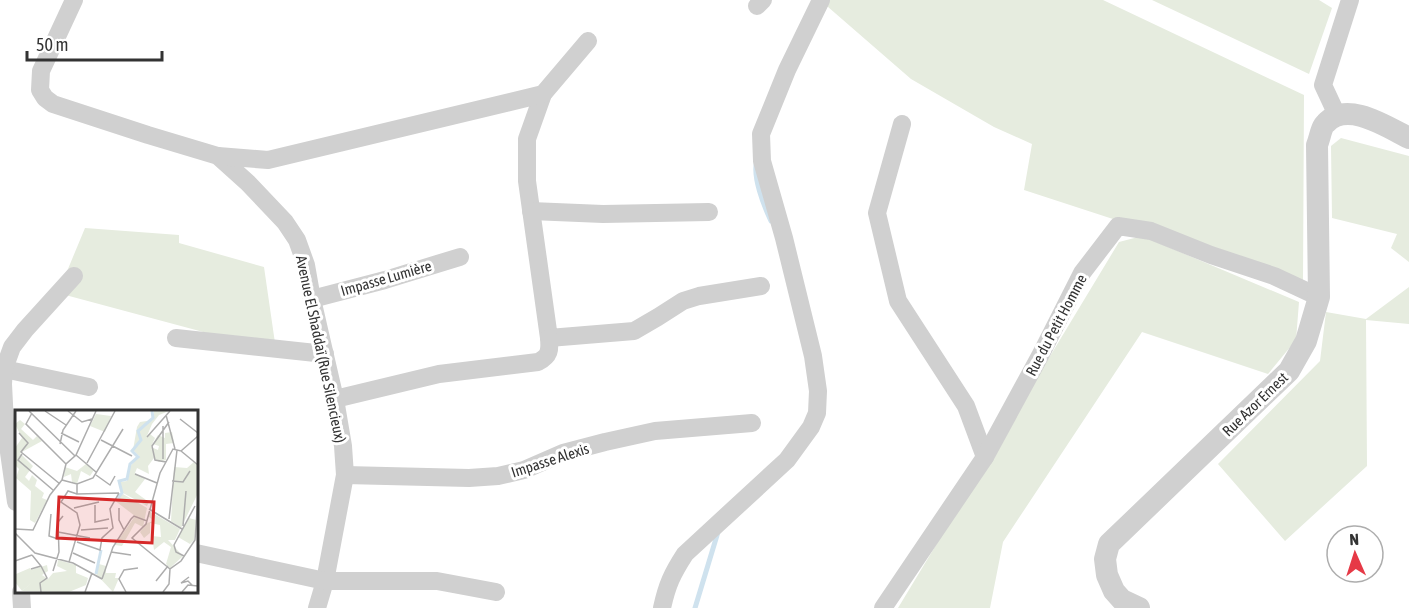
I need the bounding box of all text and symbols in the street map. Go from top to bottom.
scale bar [27,24,162,62]
text: 50 m [36,34,68,55]
street label: Avenue El Shaddaï (Rue Silencieux) [293,254,349,444]
street label: Impasse Lumière [339,257,433,299]
street label: Rue du Petit Homme [1022,271,1090,379]
street label: Rue Azor Ernest [1219,369,1291,439]
inset map [15,410,198,593]
street label: Impasse Alexis [509,439,591,481]
north arrow [1325,524,1385,584]
text: N [1349,530,1359,548]

